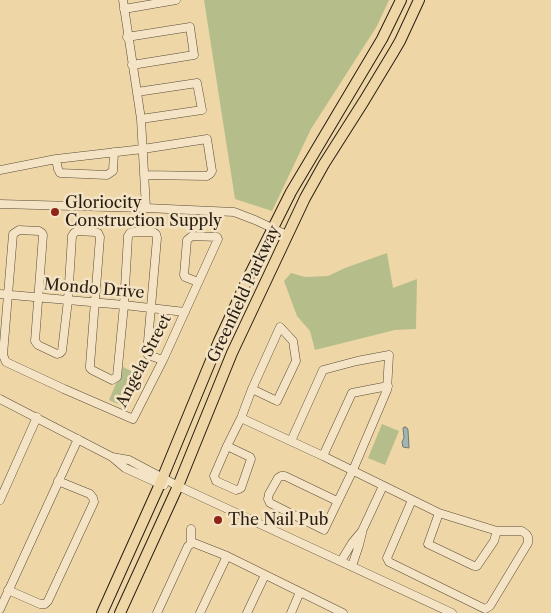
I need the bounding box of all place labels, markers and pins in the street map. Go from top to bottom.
place label: Gloriocity Construction Supply [65,193,222,231]
marker: Gloriocity Construction Supply [49,206,61,218]
place label: The Nail Pub [228,510,328,530]
marker: The Nail Pub [212,514,224,526]

